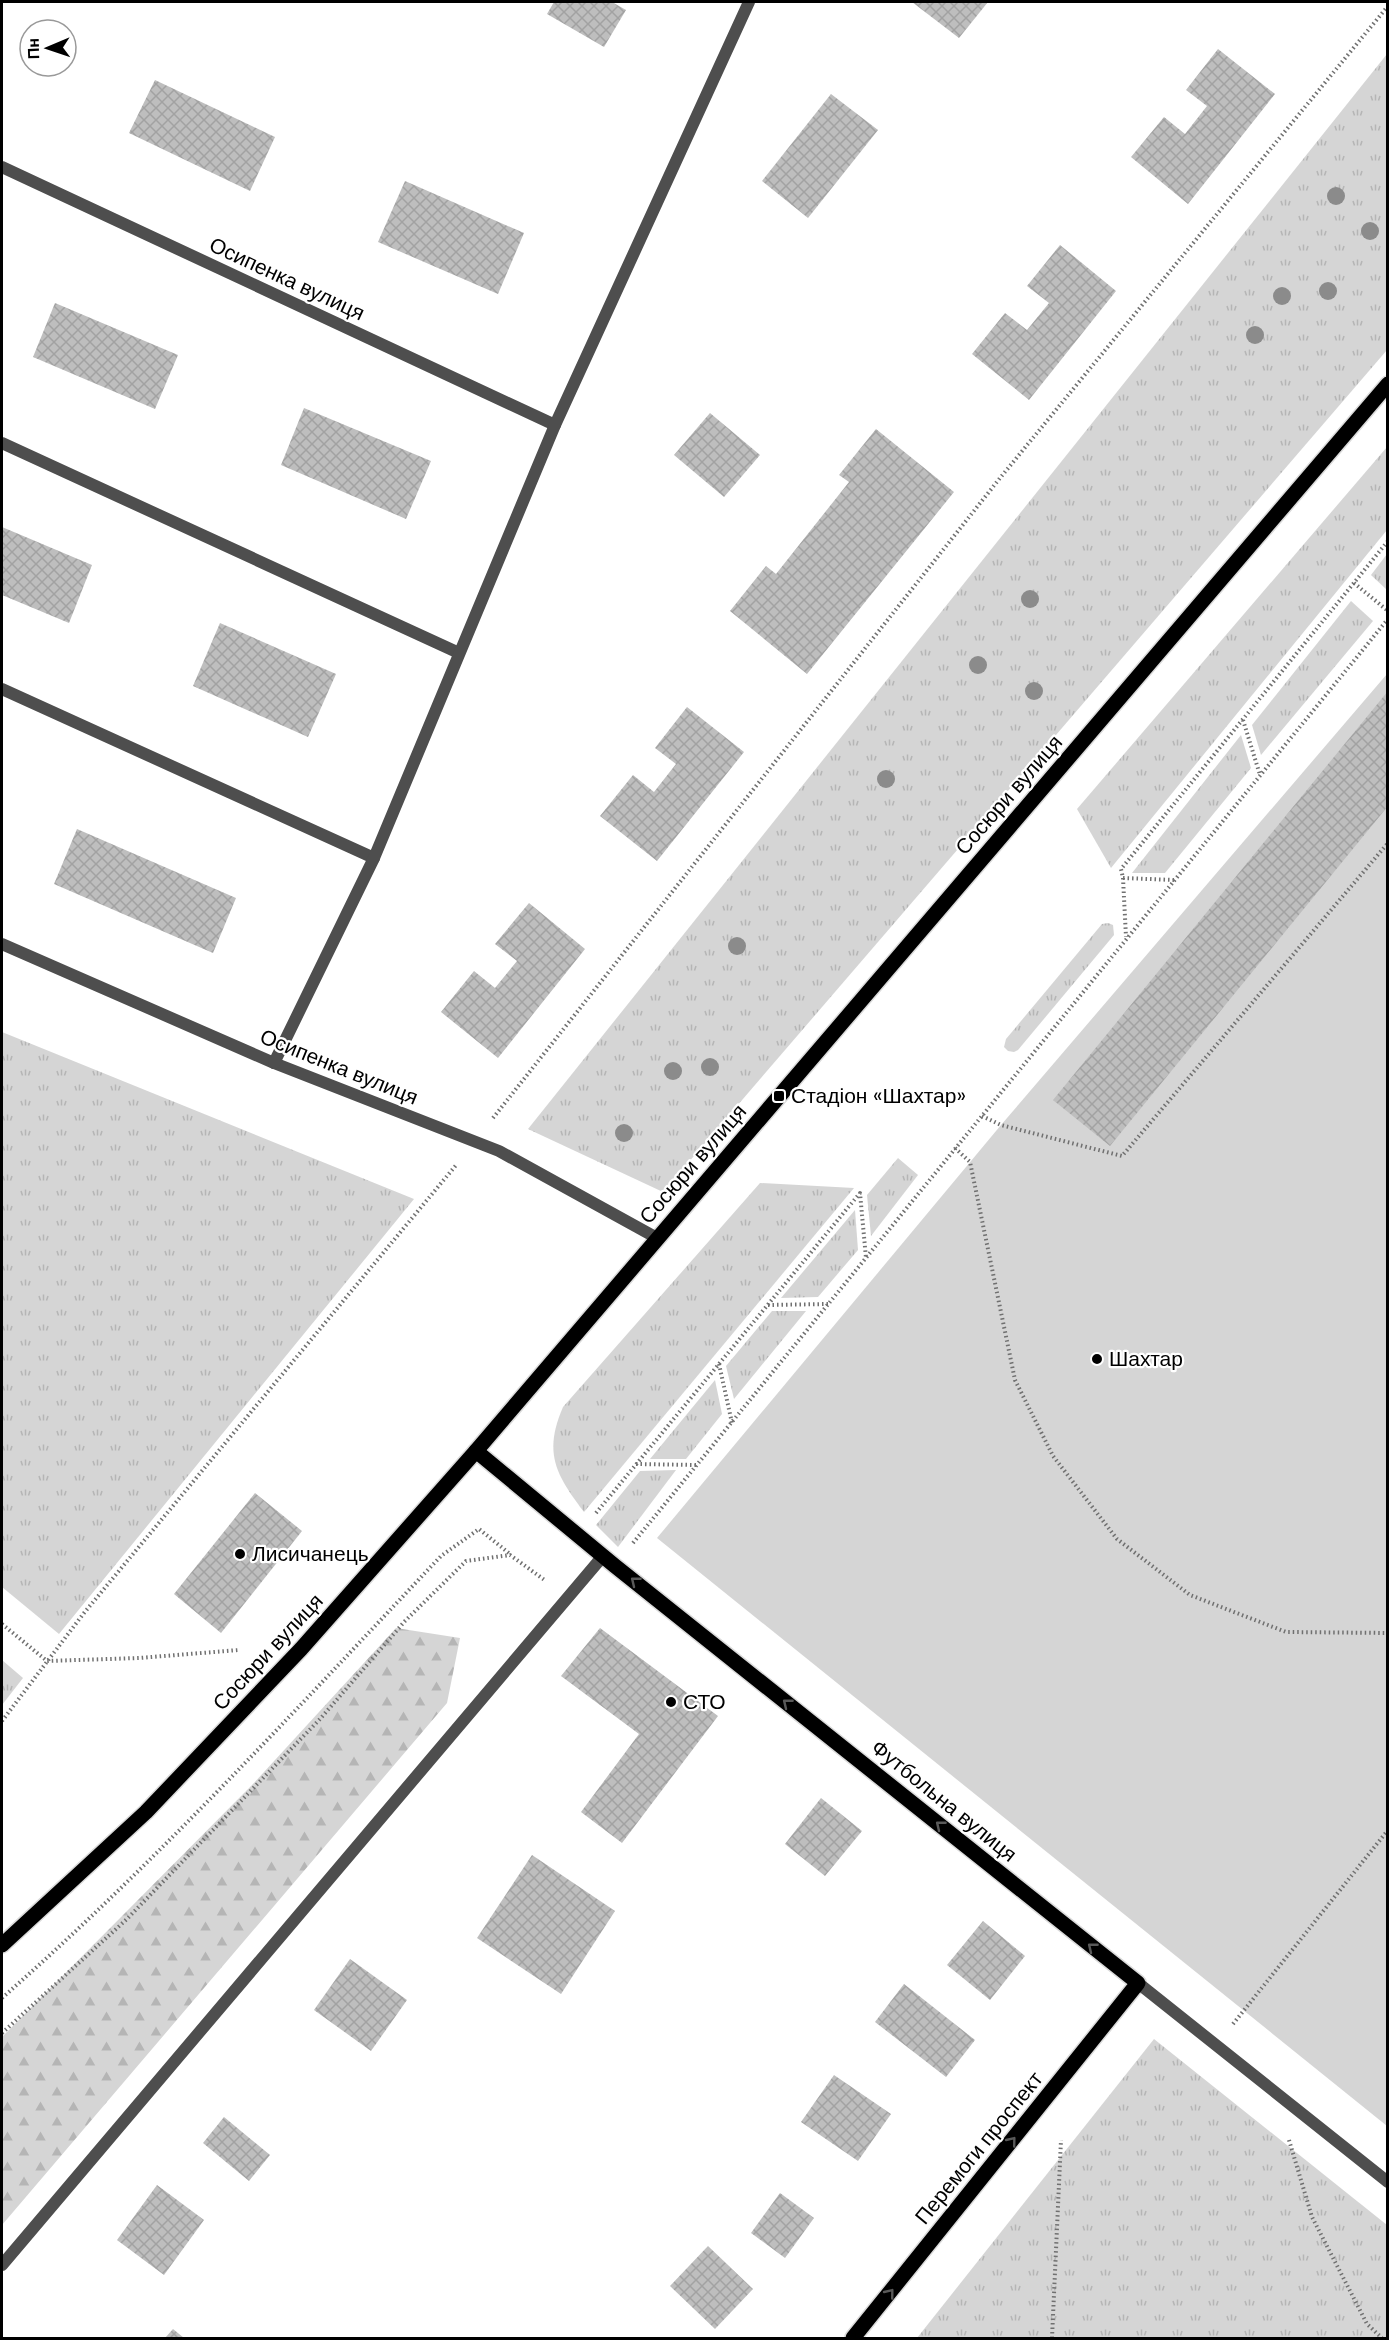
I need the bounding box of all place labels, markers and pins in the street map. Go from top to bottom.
place label: Стадіон «Шахтар» [791,1082,966,1110]
marker: Стадіон «Шахтар» [772,1089,786,1103]
place label: Шахтар [1109,1345,1183,1373]
marker: Шахтар [1090,1352,1104,1366]
place label: Лисичанець [252,1540,369,1568]
marker: Лисичанець [233,1547,247,1561]
place label: СТО [683,1688,726,1716]
marker: СТО [664,1695,678,1709]

